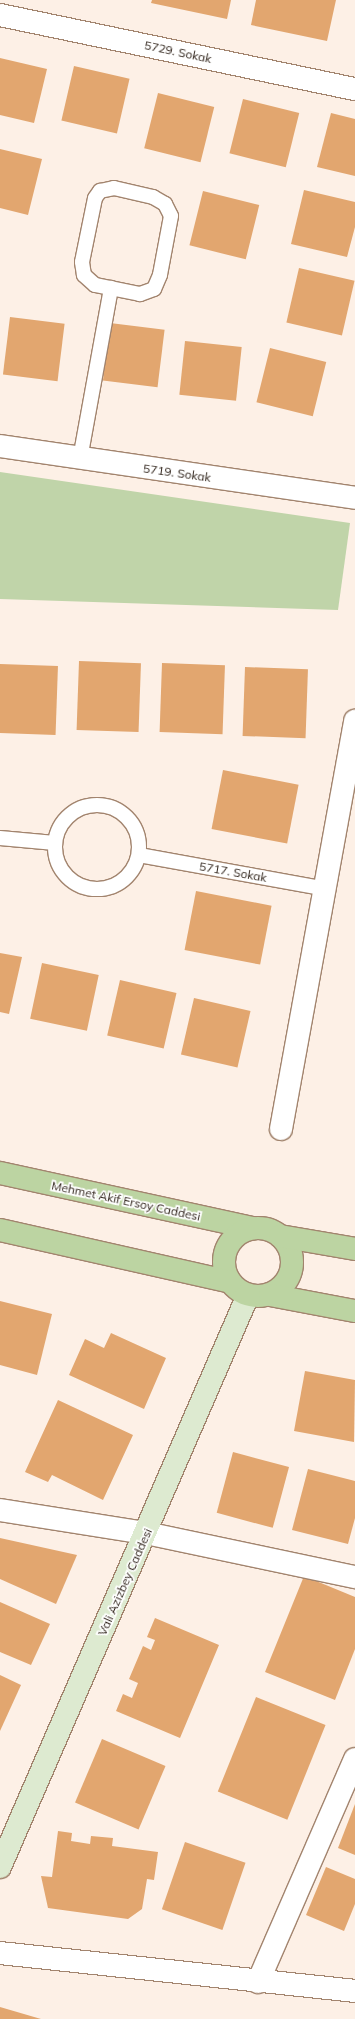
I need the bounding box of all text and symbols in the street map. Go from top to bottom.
street label: 5729. Sokak [143,38,213,66]
street label: 5719. Sokak [142,461,212,485]
street label: 5717. Sokak [198,859,268,885]
street label: Mehmet Akif Ersoy Caddesi [50,1178,202,1224]
street label: Vali Azizbey Caddesi [95,1526,155,1638]

